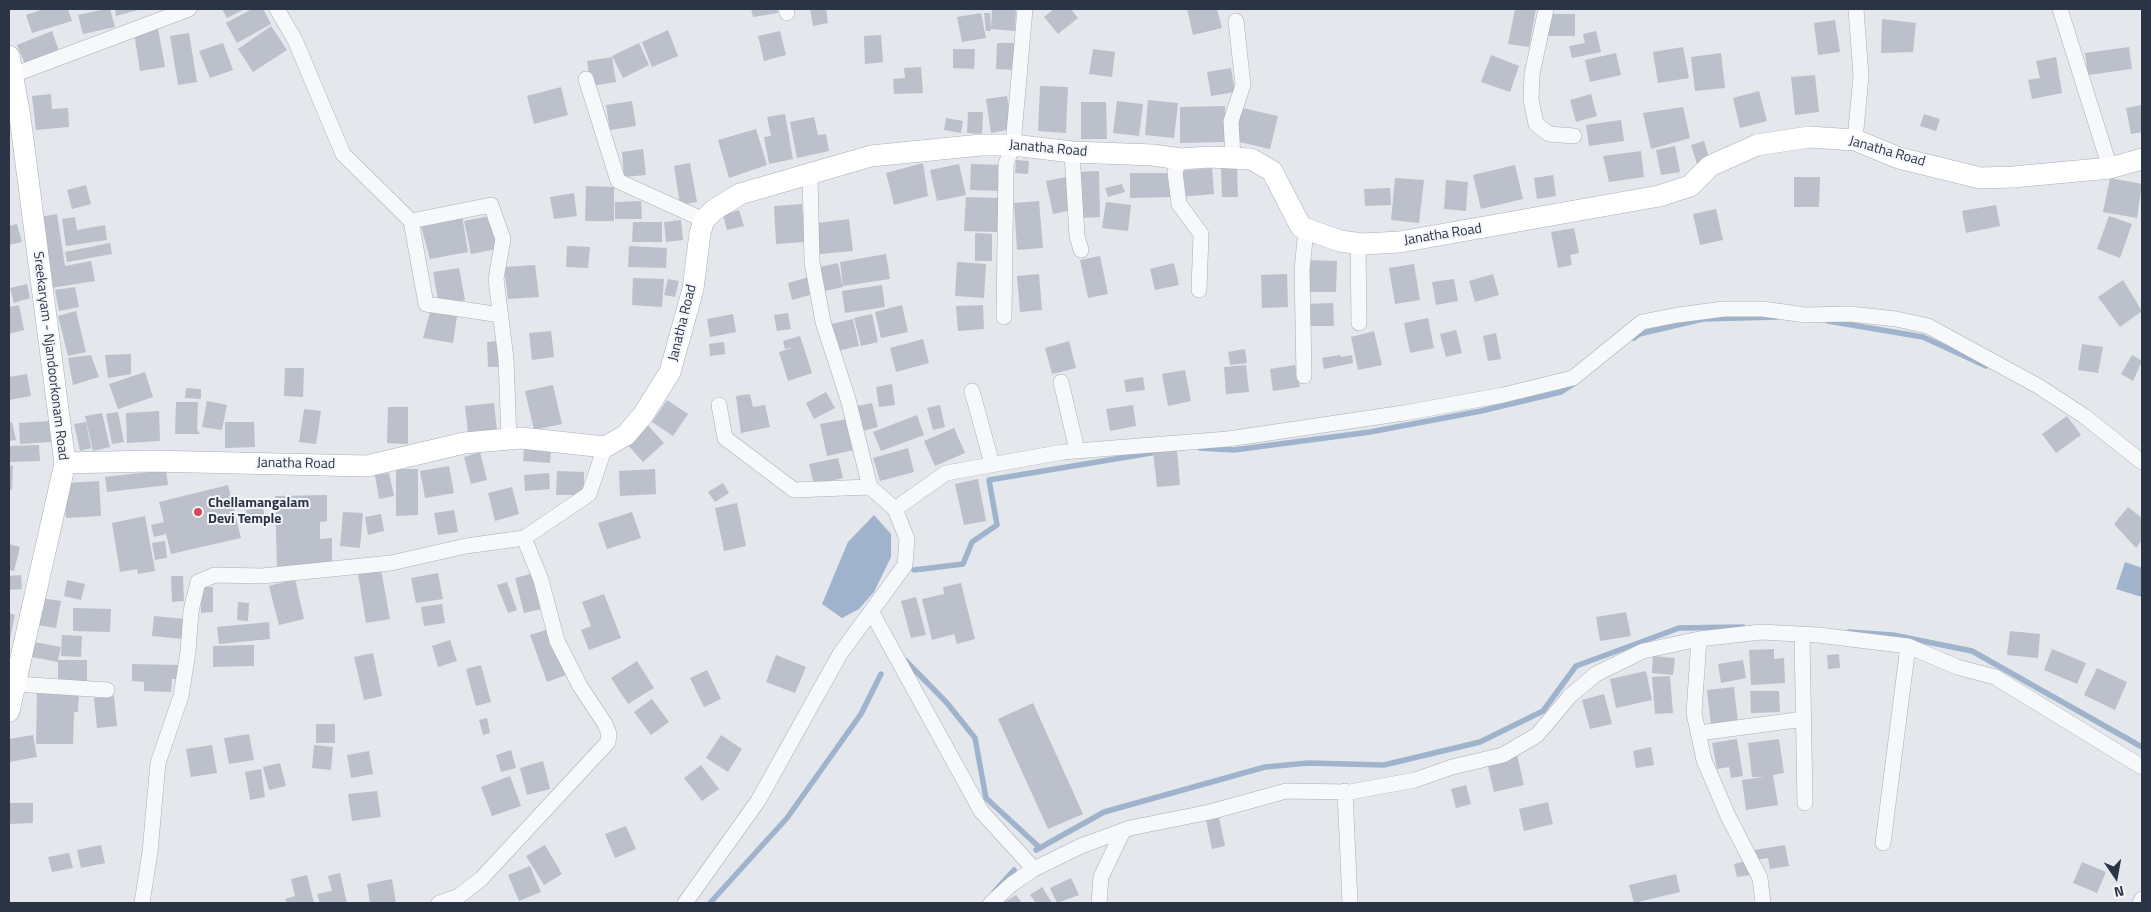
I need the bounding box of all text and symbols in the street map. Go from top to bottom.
street label: Janatha Road [1847,133,1927,171]
street label: Janatha Road [1008,137,1088,161]
street label: Janatha Road [1403,221,1483,249]
street label: Sreekaryam - Njandoorkonam Road [29,251,71,461]
street label: Janatha Road [665,283,701,363]
street label: Janatha Road [257,455,335,473]
place label: Chellamangalam Devi Temple [208,496,309,528]
marker: Chellamangalam Devi Temple [192,506,204,518]
north arrow [2091,852,2141,902]
text: N [2112,881,2126,903]

